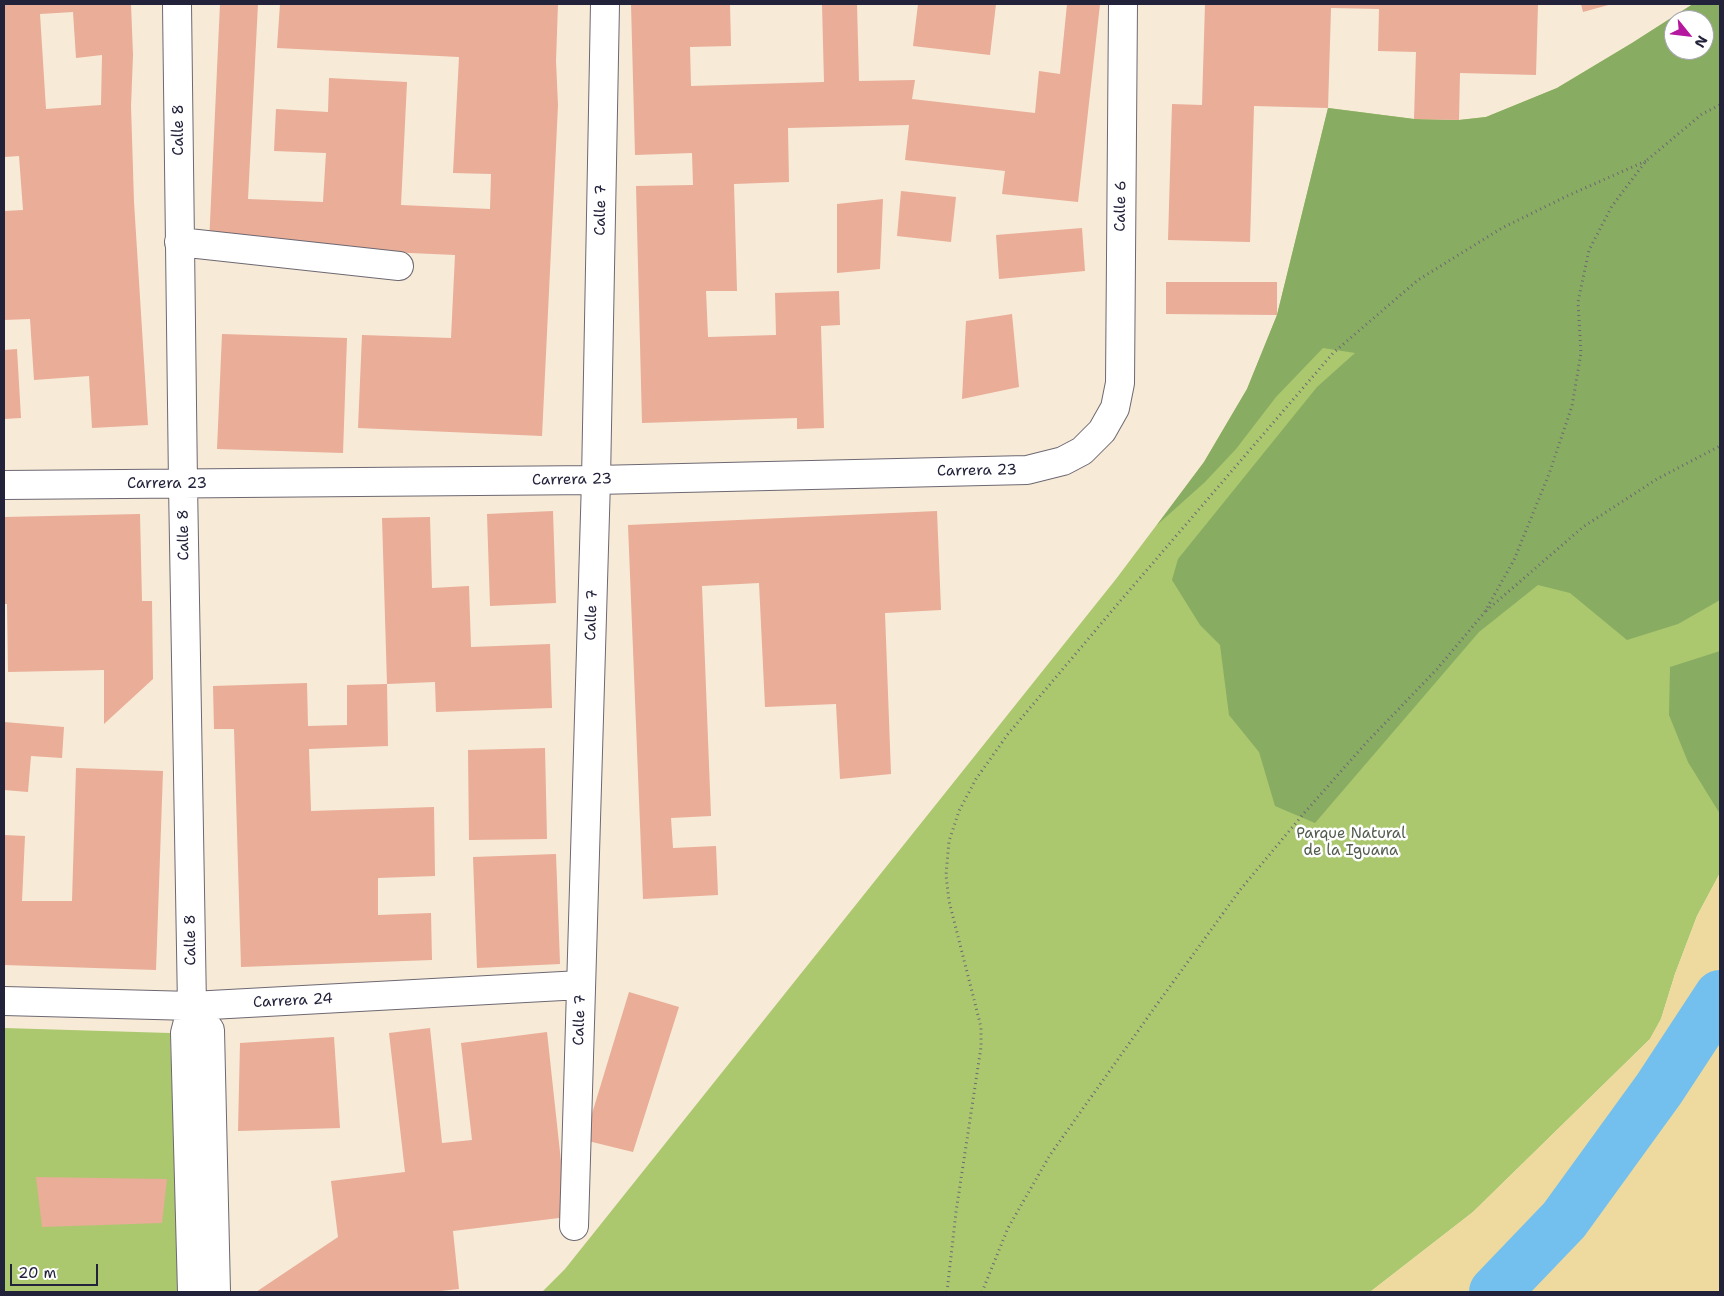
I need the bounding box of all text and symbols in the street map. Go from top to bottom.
north arrow [1664,10,1714,60]
text: N [1691,33,1712,51]
street label: Calle 8 [170,104,188,156]
street label: Calle 6 [1112,180,1130,232]
street label: Calle 7 [592,184,610,236]
street label: Carrera 23 [937,461,1017,481]
street label: Carrera 23 [532,470,612,490]
street label: Carrera 23 [127,475,207,493]
street label: Calle 8 [175,509,193,561]
street label: Calle 7 [582,589,602,641]
park label: Parque Natural de la Iguana [1296,825,1406,860]
street label: Calle 8 [182,914,200,966]
street label: Carrera 24 [253,990,333,1012]
street label: Calle 7 [570,994,590,1046]
scale bar [12,1254,100,1286]
text: 20 m [18,1263,57,1283]

